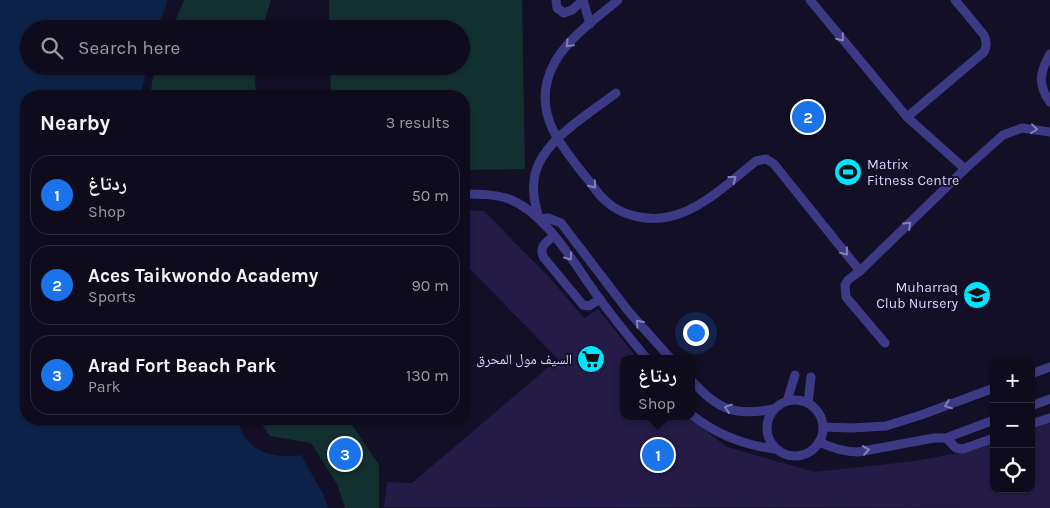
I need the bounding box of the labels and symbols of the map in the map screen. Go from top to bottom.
one-way arrow [836,32,845,41]
one-way arrow [566,39,575,48]
pin: 2 [792,98,824,136]
one-way arrow [1030,124,1038,135]
place label: Matrix Fitness Centre [867,156,959,189]
sports icon: Matrix Fitness Centre [833,157,863,187]
one-way arrow [727,176,736,185]
one-way arrow [587,180,596,189]
one-way arrow [902,222,911,231]
one-way arrow [839,246,847,255]
one-way arrow [563,251,572,261]
place label: Muharraq Club Nursery [876,279,958,312]
school or university icon: Muharraq Club Nursery [962,280,992,310]
one-way arrow [636,319,645,328]
your location [683,320,709,346]
supermarket icon: السيف مول المحرق [576,344,606,374]
place label: السيف مول المحرق [476,351,572,368]
one-way arrow [944,399,953,409]
one-way arrow [724,404,732,414]
pin: 3 [329,435,361,473]
pin: 1 [642,436,674,474]
one-way arrow [862,446,871,456]

